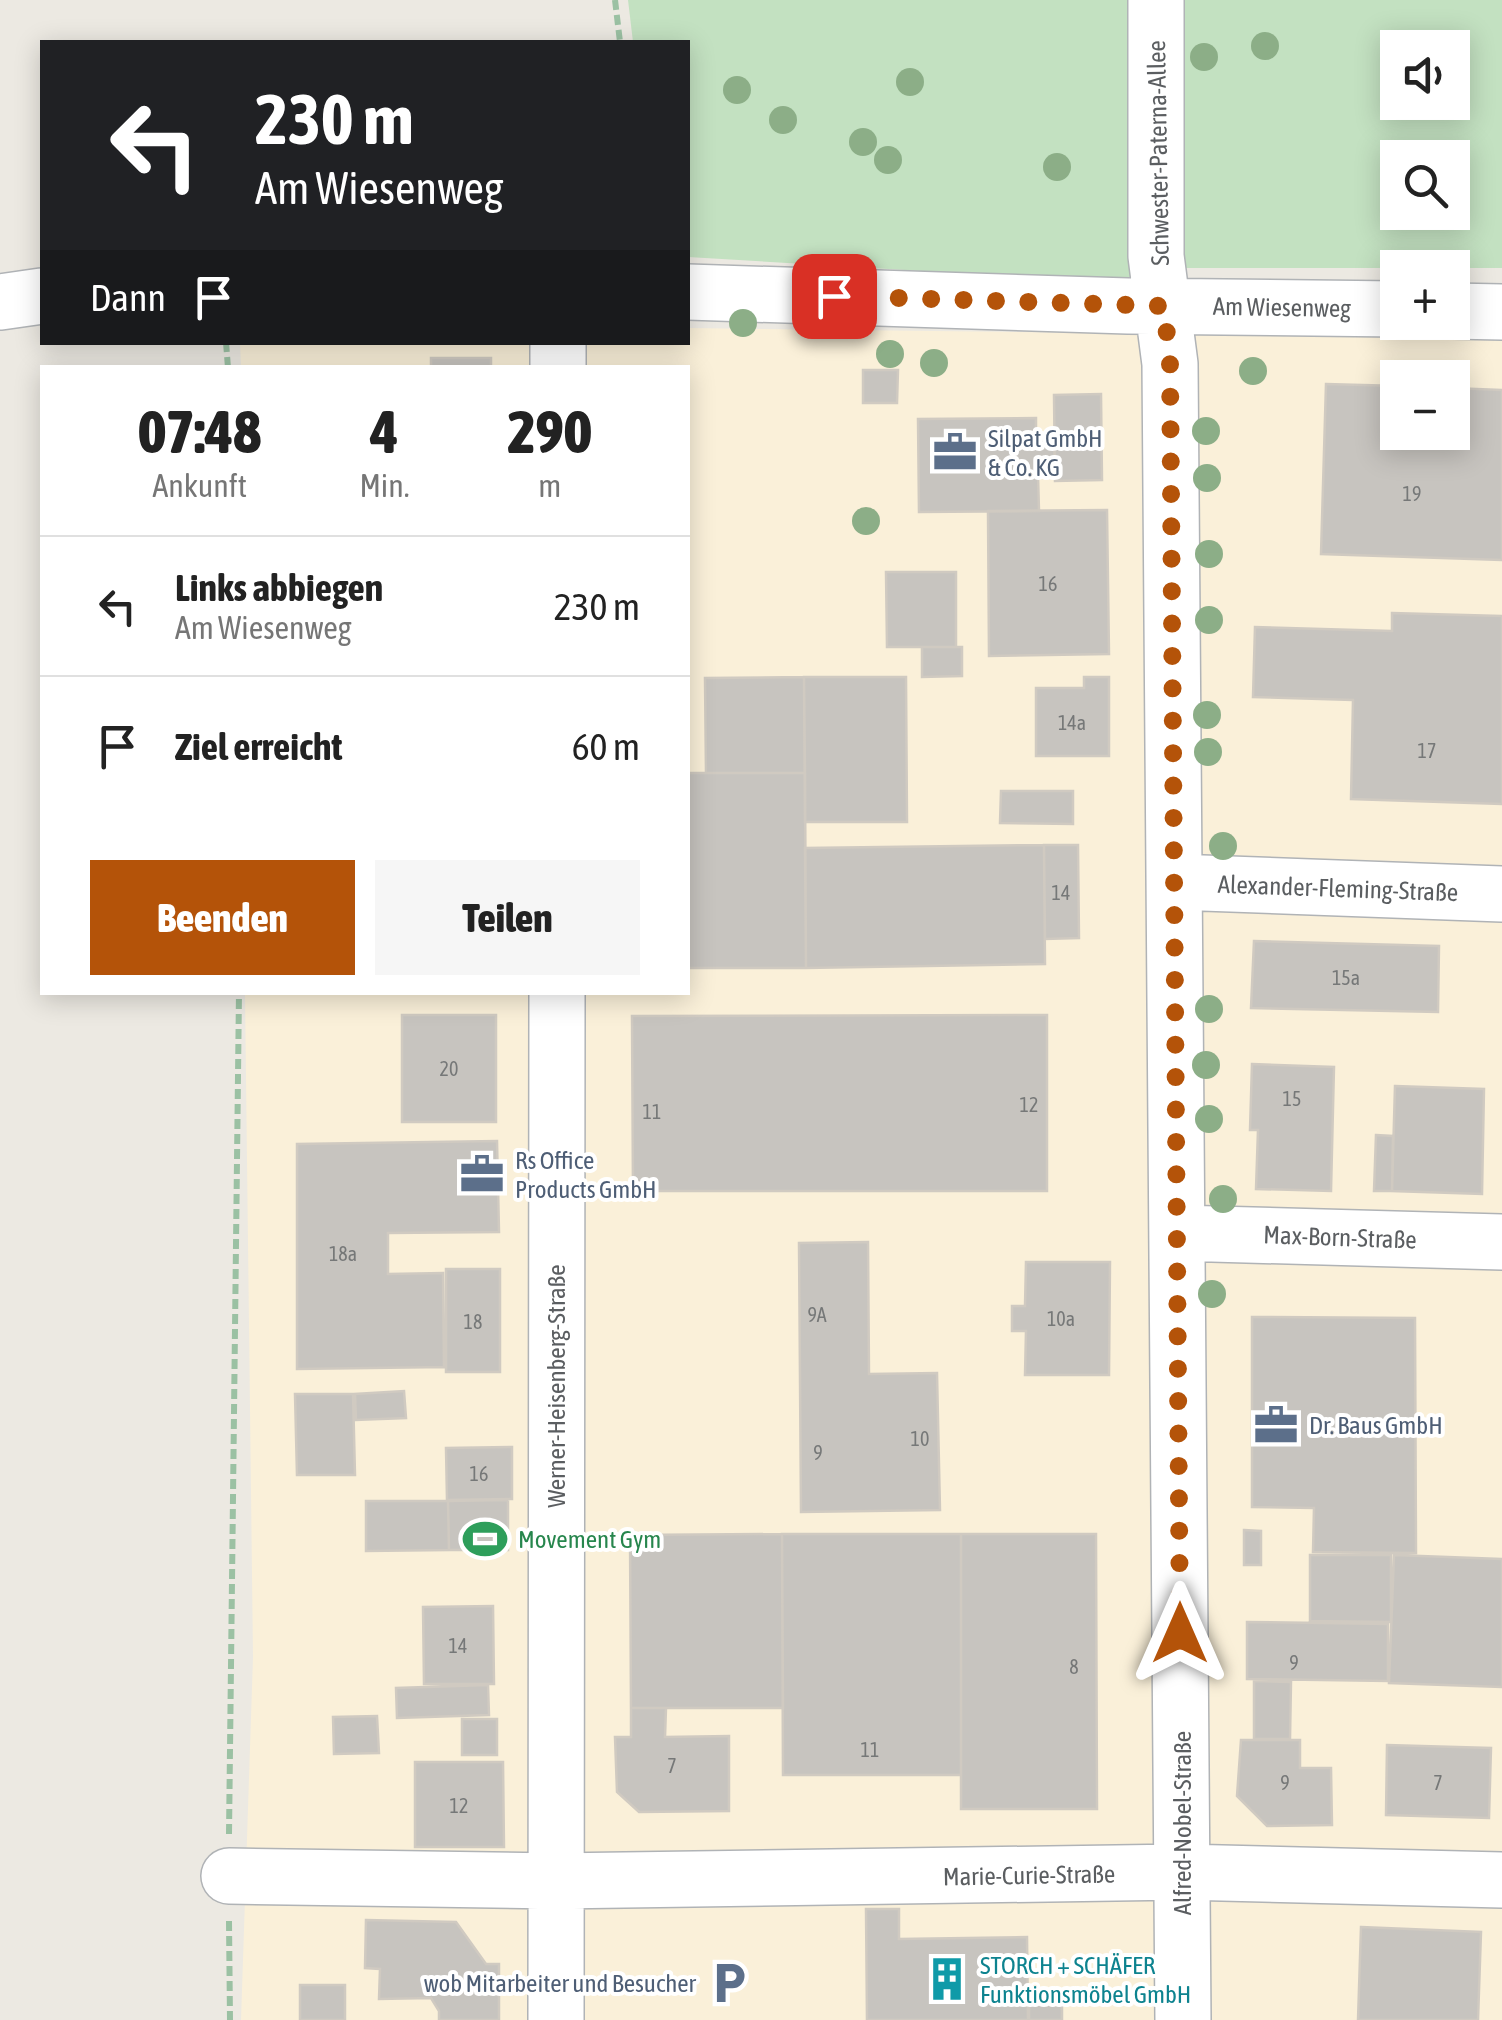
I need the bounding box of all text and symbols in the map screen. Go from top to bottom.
map controls [1380,30,1470,450]
button: sound [1380,30,1470,120]
street label: Schwester-Paterna-Allee [1142,40,1174,266]
text: 230 m [255,79,414,159]
icon: left [90,80,220,210]
button: search [1380,140,1470,230]
text: Am Wiesenweg [255,162,503,214]
button: + [1380,250,1470,340]
pin [792,254,877,339]
icon: arrive [807,269,862,324]
icon: arrive [186,270,241,325]
text: Dann [90,276,166,319]
street label: Am Wiesenweg [1213,292,1351,322]
button: − [1380,360,1470,450]
text: 07:48 [138,397,261,466]
text: 4 [370,397,399,466]
text: 290 [507,397,592,466]
place label: Silpat GmbH & Co. KG [988,424,1103,481]
office icon: Silpat GmbH & Co. KG [931,428,979,476]
text: Ankunft [153,467,247,504]
text: Min. [359,467,409,504]
text: m [538,467,561,504]
house number: 19 [1403,482,1421,505]
text: Links abbiegen [175,566,383,609]
house number: 16 [1039,572,1057,595]
icon: left [90,579,145,634]
text: 230 m [554,585,640,628]
text: Am Wiesenweg [175,609,352,646]
house number: 14a [1058,711,1086,734]
icon: arrive [90,719,145,774]
text: Ziel erreicht [175,725,342,768]
text: 60 m [572,725,640,768]
house number: 17 [1418,739,1436,762]
button: Beenden [90,860,355,975]
button: Teilen [375,860,640,975]
street label: Alexander-Fleming-Straße [1217,870,1459,906]
house number: 14 [1052,881,1070,904]
house number: 15a [1332,966,1360,989]
house number: 20 [440,1057,458,1080]
house number: 15 [1283,1087,1301,1110]
house number: 12 [1020,1093,1038,1116]
house number: 11 [643,1100,661,1123]
place label: Rs Office Products GmbH [515,1146,657,1203]
office icon: Rs Office Products GmbH [458,1150,506,1198]
street label: Max-Born-Straße [1263,1220,1417,1254]
house number: 18a [329,1242,357,1265]
street label: Werner-Heisenberg-Straße [542,1264,570,1508]
house number: 9A [807,1303,827,1326]
house number: 10a [1047,1307,1075,1330]
house number: 18 [464,1310,482,1333]
office icon: Dr. Baus GmbH [1252,1401,1300,1449]
place label: Dr. Baus GmbH [1309,1411,1443,1439]
house number: 10 [911,1427,929,1450]
house number: 9 [813,1441,823,1464]
house number: 16 [470,1462,488,1485]
sports icon: Movement Gym [461,1515,509,1563]
place label: Movement Gym [518,1525,661,1553]
position arrow [1128,1581,1232,1685]
house number: 14 [449,1634,467,1657]
house number: 9 [1289,1651,1299,1674]
house number: 8 [1069,1655,1079,1678]
street label: Alfred-Nobel-Straße [1168,1731,1196,1915]
house number: 11 [861,1738,879,1761]
house number: 7 [667,1754,677,1777]
house number: 9 [1280,1771,1290,1794]
house number: 7 [1433,1771,1443,1794]
house number: 12 [450,1794,468,1817]
street label: Marie-Curie-Straße [943,1859,1115,1891]
place label: STORCH + SCHÄFER Funktionsmöbel GmbH [980,1951,1191,2008]
building icon: STORCH + SCHÄFER Funktionsmöbel GmbH [923,1955,971,2003]
parking icon: wob Mitarbeiter und Besucher [705,1959,753,2007]
place label: wob Mitarbeiter und Besucher [424,1969,697,1997]

